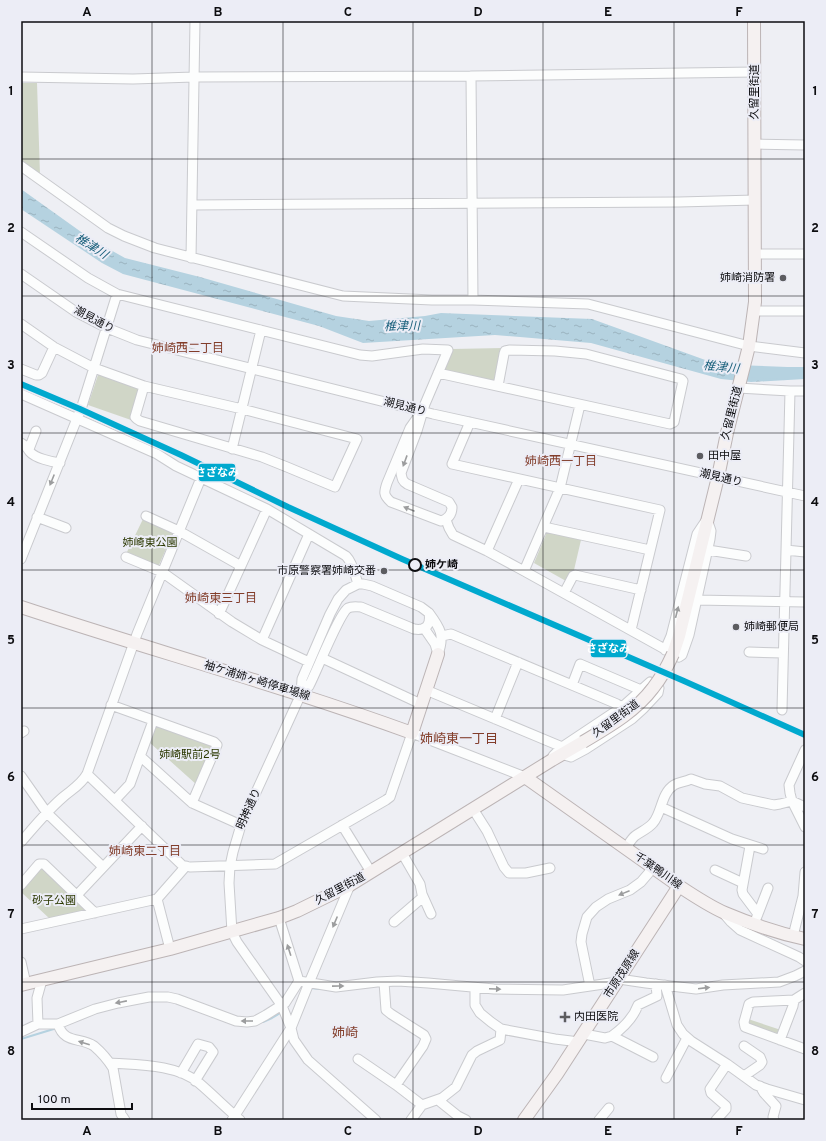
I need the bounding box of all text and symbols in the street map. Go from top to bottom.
text: A [82,5,92,21]
text: B [214,5,223,21]
text: C [344,5,352,21]
text: D [473,5,483,21]
text: E [604,5,612,21]
text: F [735,5,743,21]
street label: 久留里街道 [748,65,762,120]
text: 1 [8,84,14,100]
text: 1 [812,84,818,100]
text: 2 [7,221,15,237]
text: 2 [811,221,819,237]
water label: 椎津川 [71,231,112,264]
place label: 姉崎消防署 [720,271,775,285]
marker: 姉崎消防署 [778,273,788,283]
street label: 潮見通り [71,303,117,337]
water label: 椎津川 [384,319,422,335]
district label: 姉崎西二丁目 [152,341,224,357]
text: 3 [7,358,15,374]
water label: 椎津川 [702,358,742,378]
text: 3 [811,358,819,374]
street label: 久留里街道 [719,385,745,441]
street label: 潮見通り [382,395,428,419]
place label: 田中屋 [708,449,741,463]
marker: 田中屋 [695,451,705,461]
district label: 姉崎西一丁目 [525,454,597,470]
one-way arrow [402,456,408,468]
line badge: さざなみ [198,463,236,482]
text: さざなみ [195,466,239,480]
street label: 潮見通り [698,466,744,490]
one-way arrow [49,475,55,487]
text: 4 [7,495,15,511]
text: 4 [811,495,819,511]
one-way arrow [403,506,415,512]
park label: 姉崎東公園 [123,536,178,550]
marker: 姉ケ崎 [408,558,422,572]
place label: 姉ケ崎 [425,558,458,572]
place label: 市原警察署姉崎交番 [277,564,376,578]
marker: 市原警察署姉崎交番 [379,566,389,576]
district label: 姉崎東三丁目 [185,591,257,607]
one-way arrow [674,606,680,618]
place label: 姉崎郵便局 [744,620,799,634]
marker: 姉崎郵便局 [731,622,741,632]
text: 5 [7,633,15,649]
text: 5 [811,633,819,649]
line badge: さざなみ [590,639,627,658]
text: さざなみ [586,642,630,656]
street label: 袖ケ浦姉ヶ崎停車場線 [202,658,312,704]
street label: 久留里街道 [590,697,642,741]
district label: 姉崎東一丁目 [420,732,498,748]
park label: 姉崎駅前2号 [159,748,221,762]
text: 6 [7,770,15,786]
text: 6 [811,770,819,786]
street label: 明神通り [234,786,264,832]
district label: 姉崎東二丁目 [109,844,181,860]
street label: 千葉鴨川線 [631,849,685,893]
street label: 久留里街道 [312,870,368,908]
one-way arrow [617,890,629,896]
park label: 砂子公園 [32,894,76,908]
text: 7 [8,907,15,923]
text: 7 [812,907,819,923]
one-way arrow [332,916,338,927]
one-way arrow [286,943,292,955]
street label: 市原茂原線 [601,947,643,1001]
one-way arrow [332,983,345,989]
one-way arrow [698,984,710,991]
one-way arrow [489,985,501,992]
one-way arrow [115,1000,127,1006]
place label: 内田医院 [574,1010,618,1024]
marker: 内田医院 [559,1011,571,1023]
one-way arrow [240,1018,253,1024]
district label: 姉崎 [332,1026,358,1042]
one-way arrow [78,1040,90,1046]
text: 8 [7,1044,15,1060]
text: 8 [811,1044,819,1060]
scale bar [32,1085,132,1111]
text: 100 m [38,1092,71,1108]
text: A [82,1124,92,1140]
text: B [214,1124,223,1140]
text: C [344,1124,352,1140]
text: D [473,1124,483,1140]
text: E [604,1124,612,1140]
text: F [735,1124,743,1140]

